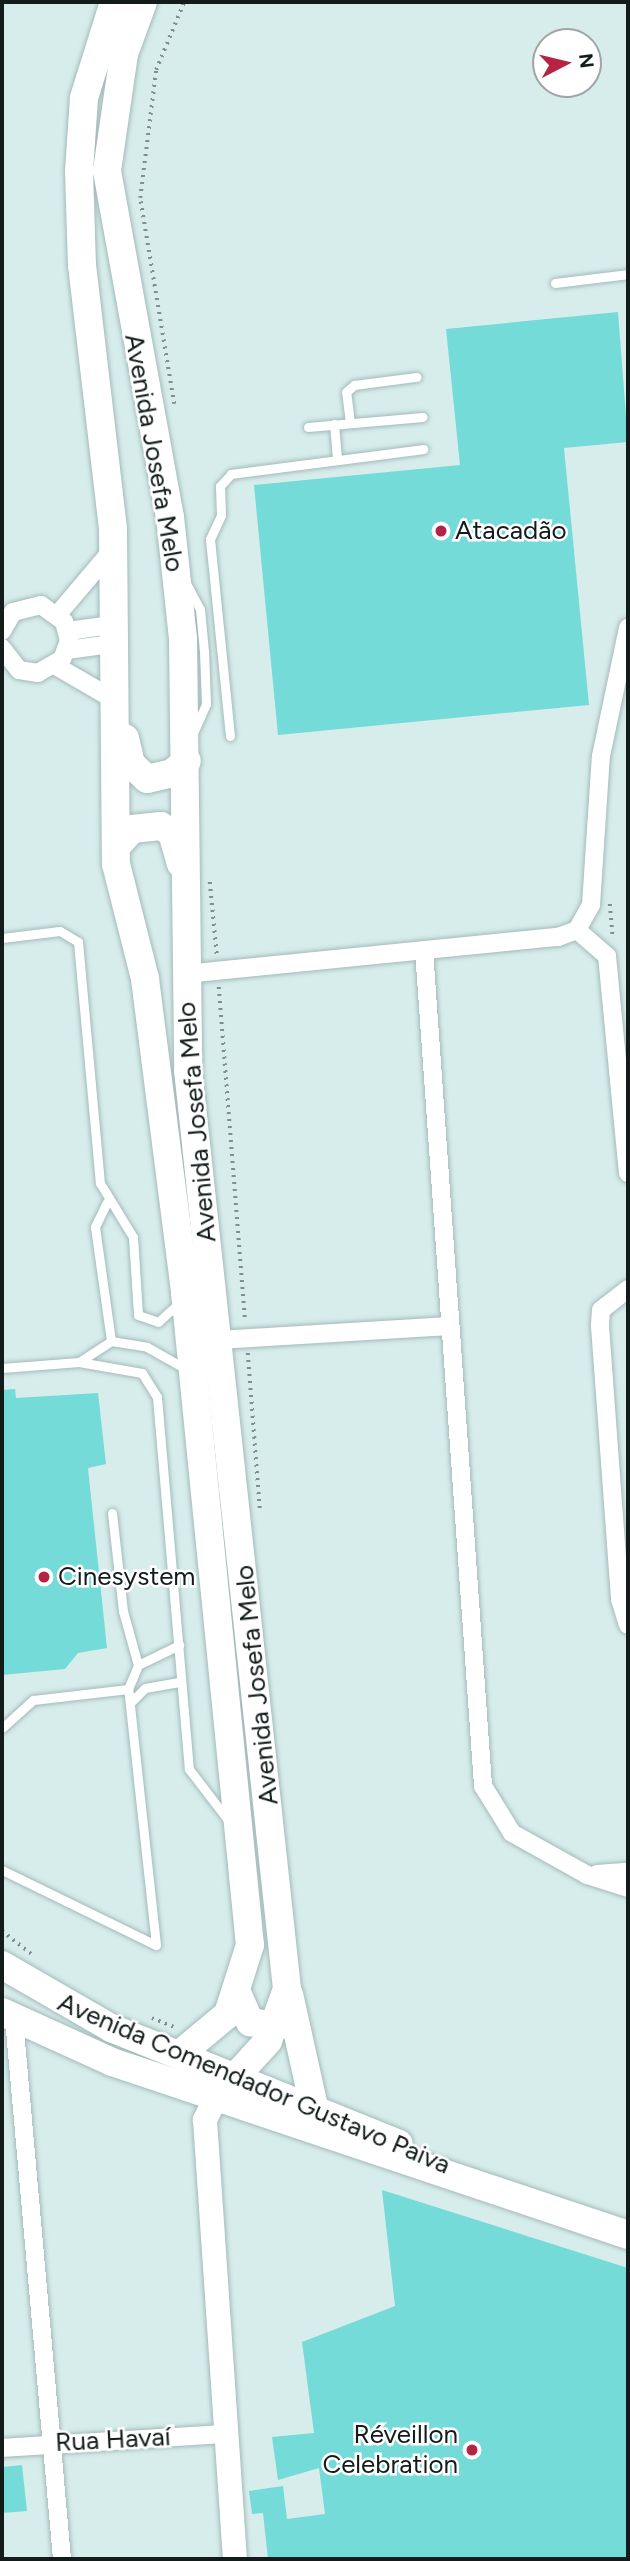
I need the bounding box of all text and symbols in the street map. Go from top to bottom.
north arrow [532,28,602,98]
text: N [574,52,599,69]
street label: Avenida Josefa Melo [118,332,190,574]
place label: Atacadão [455,515,567,547]
marker: Atacadão [433,523,449,539]
street label: Avenida Josefa Melo [171,1001,223,1243]
place label: Cinesystem [58,1561,195,1593]
street label: Avenida Josefa Melo [229,1563,285,1807]
marker: Cinesystem [36,1569,52,1585]
street label: Avenida Comendador Gustavo Paiva [53,1987,455,2181]
place label: Réveillon Celebration [322,2419,458,2480]
street label: Rua Havaí [54,2421,172,2459]
marker: Réveillon Celebration [464,2442,480,2458]

